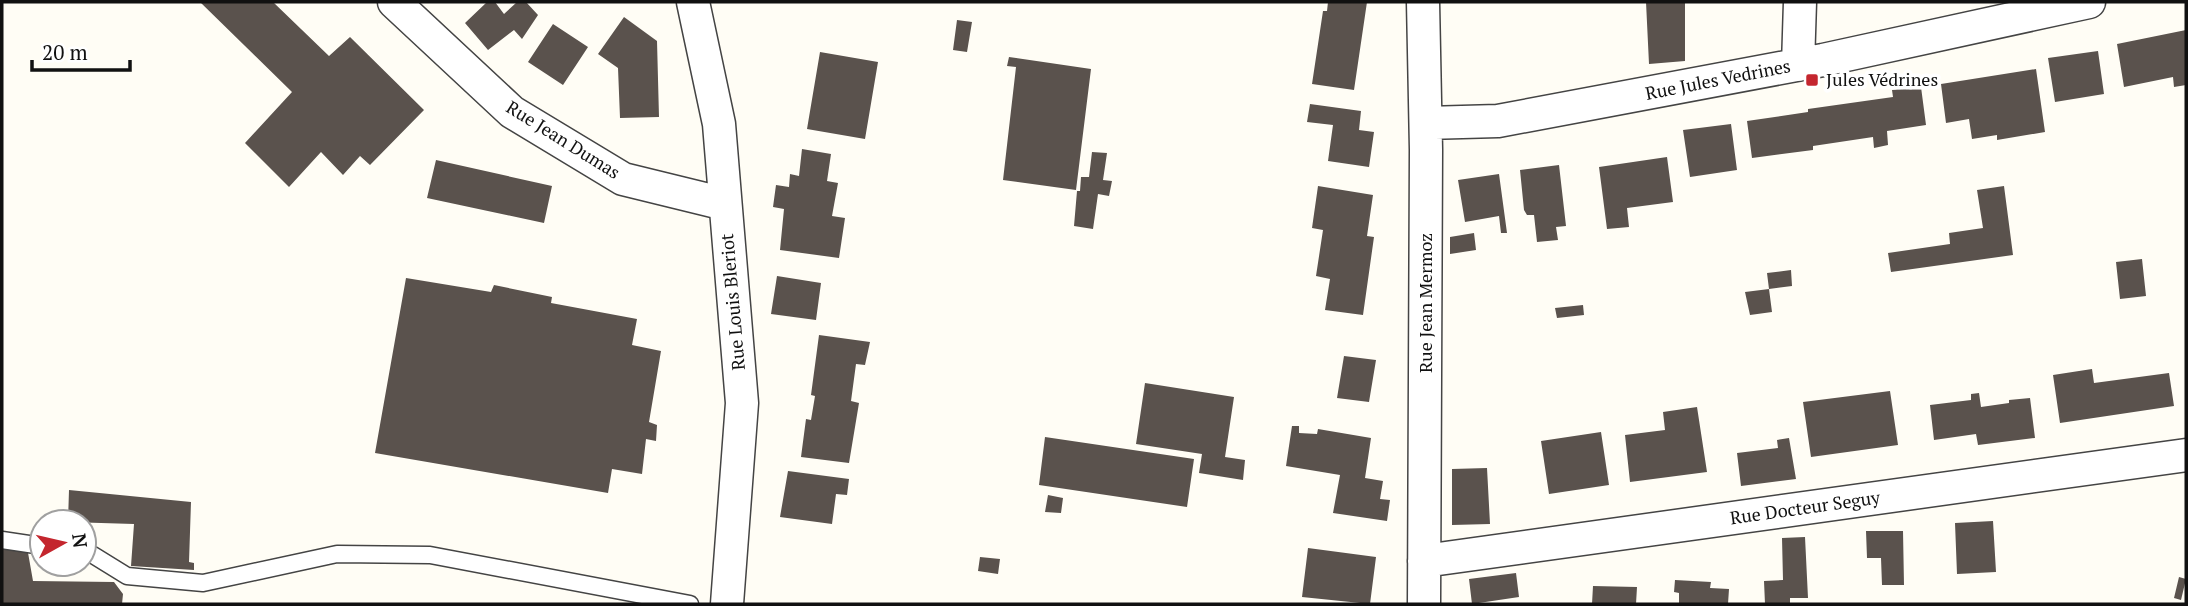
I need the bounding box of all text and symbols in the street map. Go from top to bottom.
scale bar [32,28,130,72]
text: 20 m [42,38,88,66]
street label: Rue Jules Vedrines [1643,53,1792,105]
place label: Jules Védrines [1826,67,1938,91]
marker: Jules Védrines [1804,72,1820,88]
street label: Rue Jean Dumas [502,95,625,184]
street label: Rue Louis Bleriot [714,232,750,372]
street label: Rue Jean Mermoz [1413,233,1437,373]
street label: Rue Docteur Seguy [1728,484,1882,529]
north arrow [28,508,98,578]
text: N [67,532,94,550]

